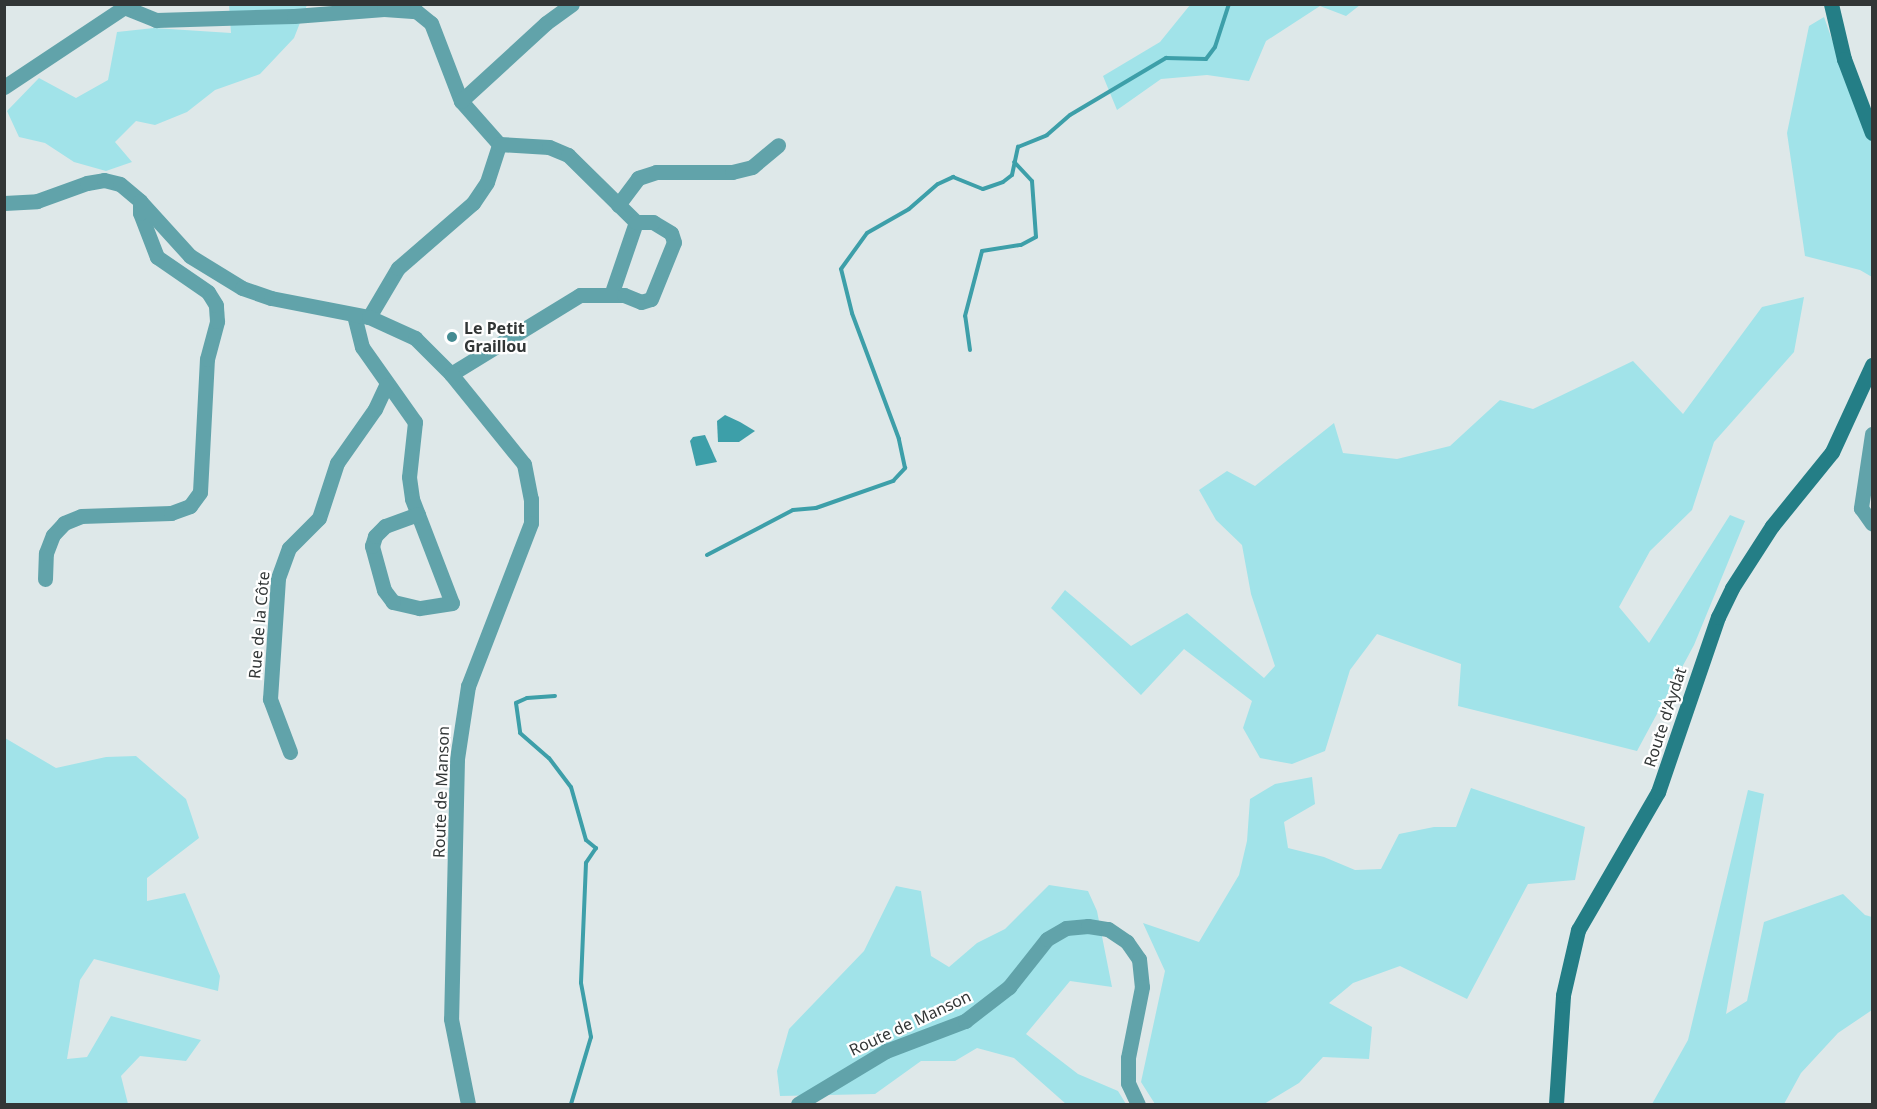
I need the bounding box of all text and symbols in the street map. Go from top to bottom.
place label: Le Petit Graillou [464,318,527,356]
marker: Le Petit Graillou [445,330,459,344]
street label: Rue de la Côte [245,570,273,680]
street label: Route d'Aydat [1640,665,1690,769]
street label: Route de Manson [429,726,453,858]
street label: Route de Manson [846,986,974,1060]

